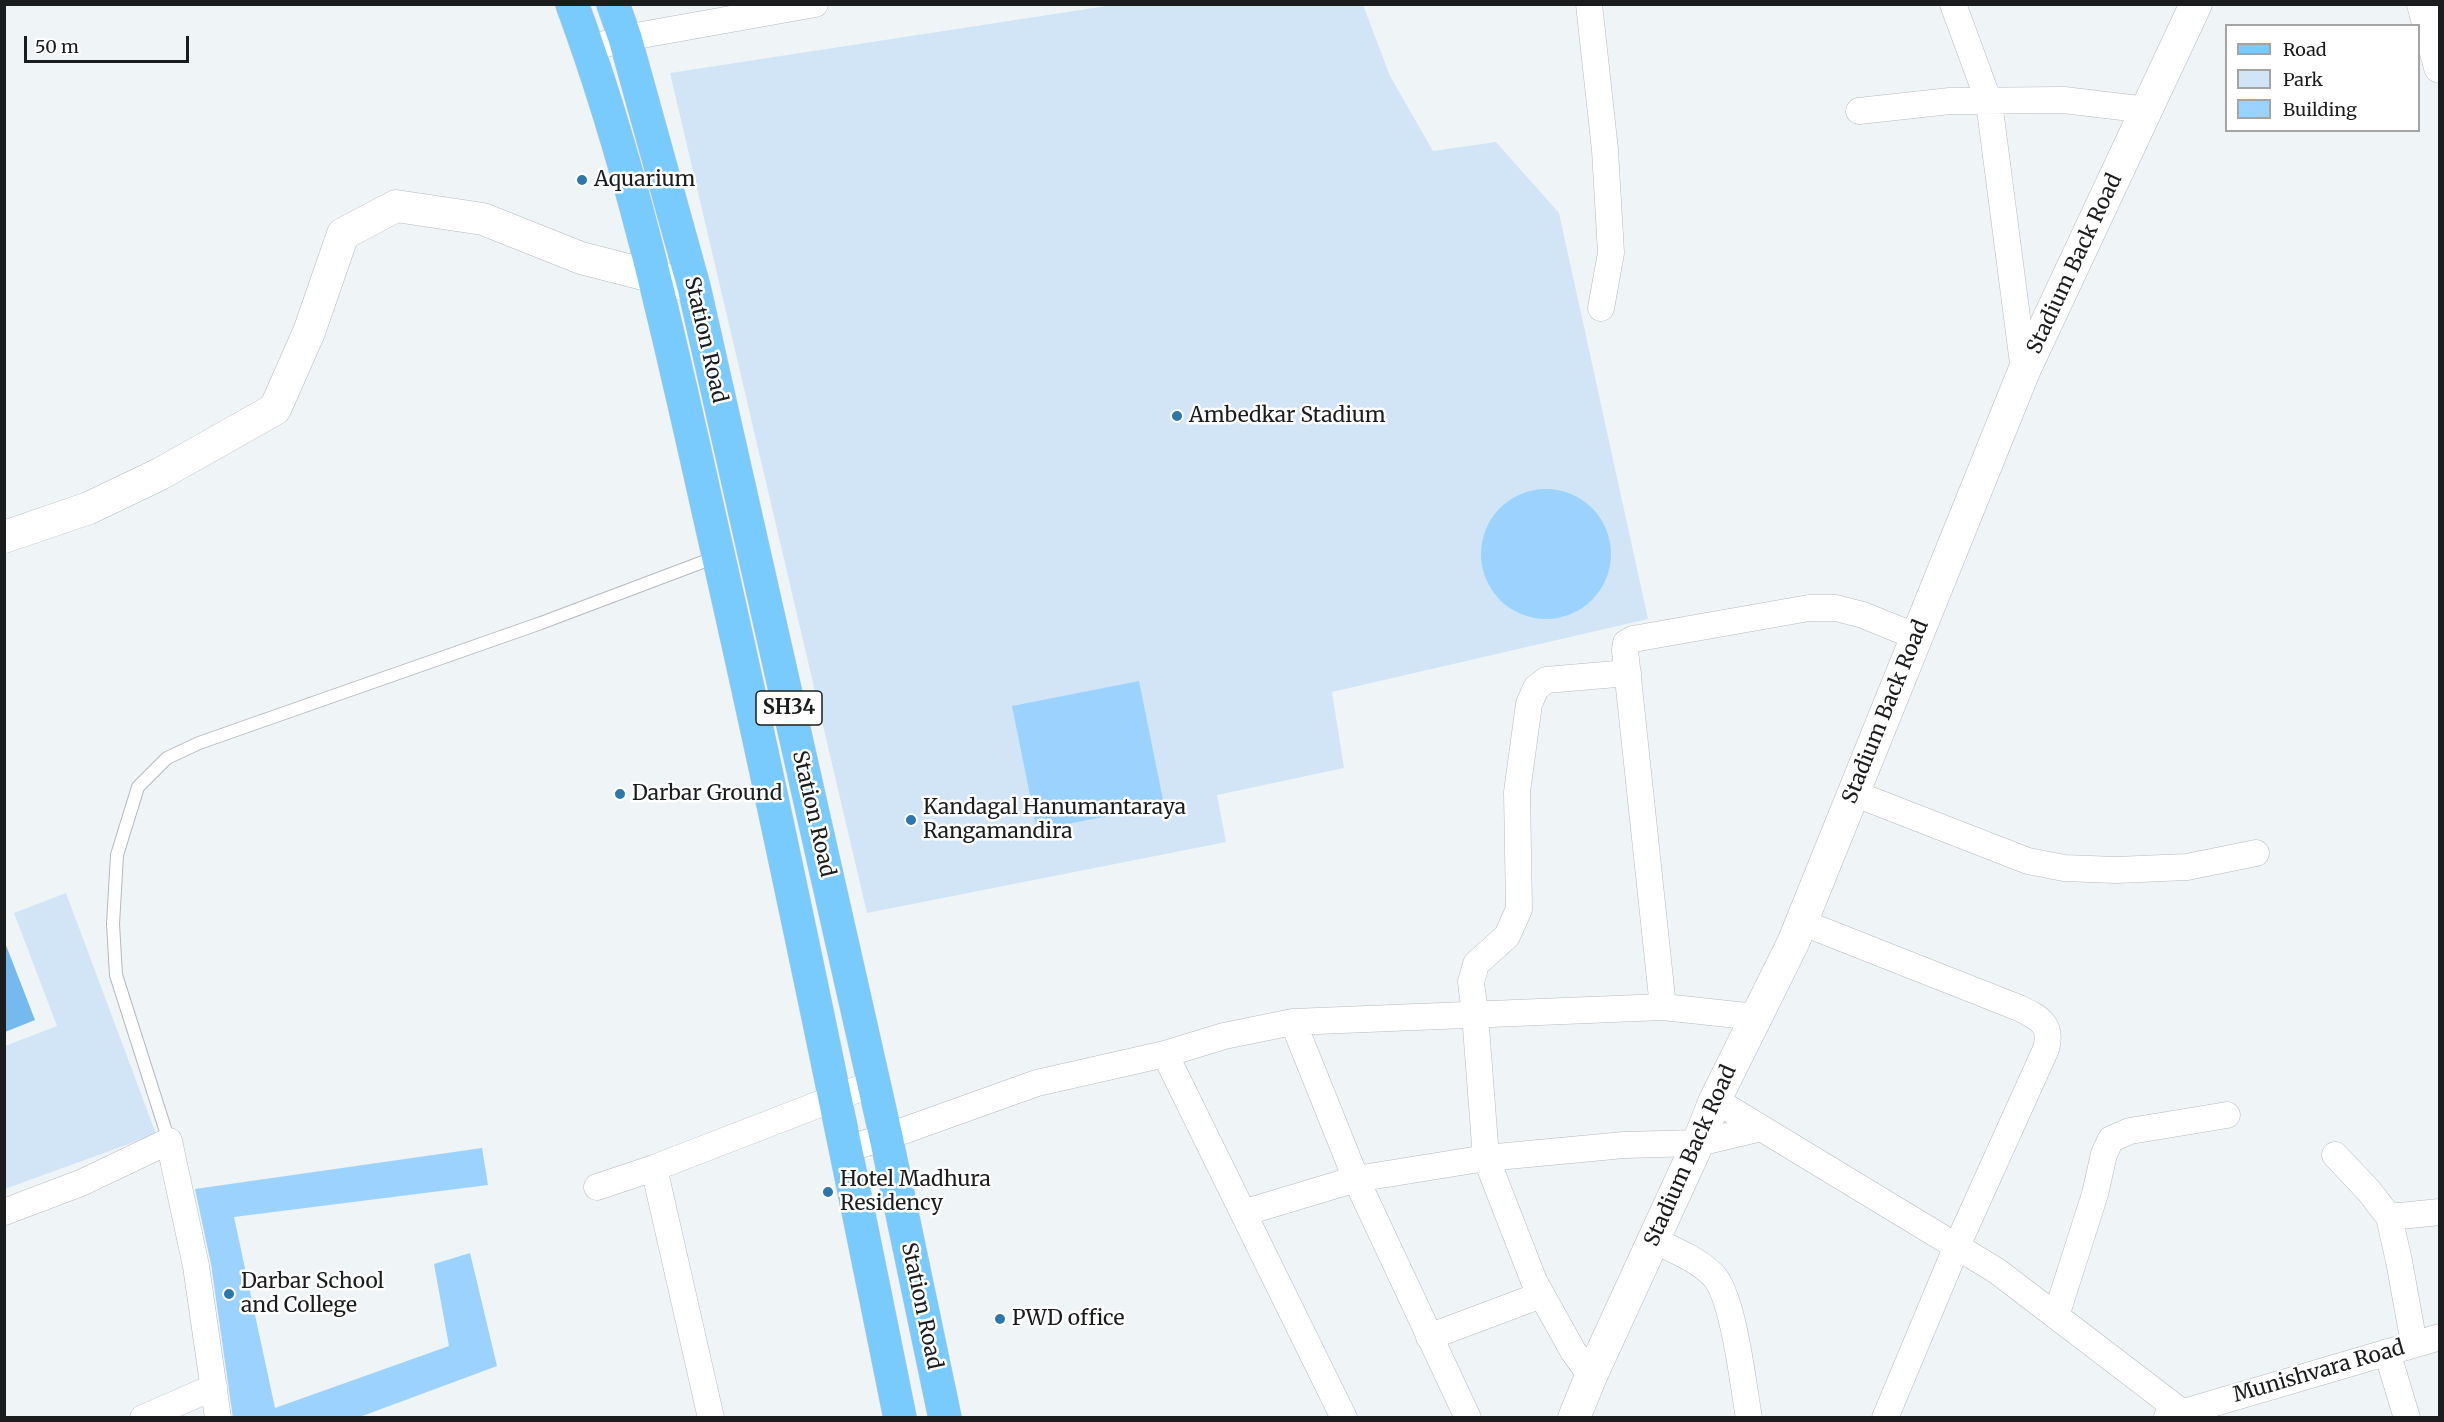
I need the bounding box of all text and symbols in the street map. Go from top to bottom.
scale bar [27,24,192,62]
legend [2225,24,2420,132]
text: 50 m [35,35,79,58]
text: Road [2283,38,2327,61]
text: Park [2283,68,2323,91]
text: Building [2283,98,2357,121]
place label: Aquarium [594,167,695,193]
street label: Stadium Back Road [2022,170,2128,358]
marker: Aquarium [575,173,589,187]
street label: Station Road [678,274,732,406]
place label: Ambedkar Stadium [1189,403,1386,429]
marker: Ambedkar Stadium [1170,409,1184,423]
street label: Stadium Back Road [1838,617,1934,807]
road number: SH34 [756,691,822,725]
street label: Station Road [786,748,840,880]
place label: Darbar Ground [632,781,782,807]
marker: Darbar Ground [613,787,627,801]
place label: Kandagal Hanumantaraya Rangamandira [923,795,1186,845]
marker: Kandagal Hanumantaraya Rangamandira [904,813,918,827]
street label: Stadium Back Road [1640,1061,1742,1251]
place label: Hotel Madhura Residency [840,1167,991,1217]
marker: Hotel Madhura Residency [821,1185,835,1199]
street label: Station Road [895,1240,947,1372]
place label: Darbar School and College [241,1269,384,1319]
marker: Darbar School and College [222,1287,236,1301]
place label: PWD office [1012,1306,1125,1332]
marker: PWD office [993,1312,1007,1326]
street label: Munishvara Road [2230,1335,2408,1409]

